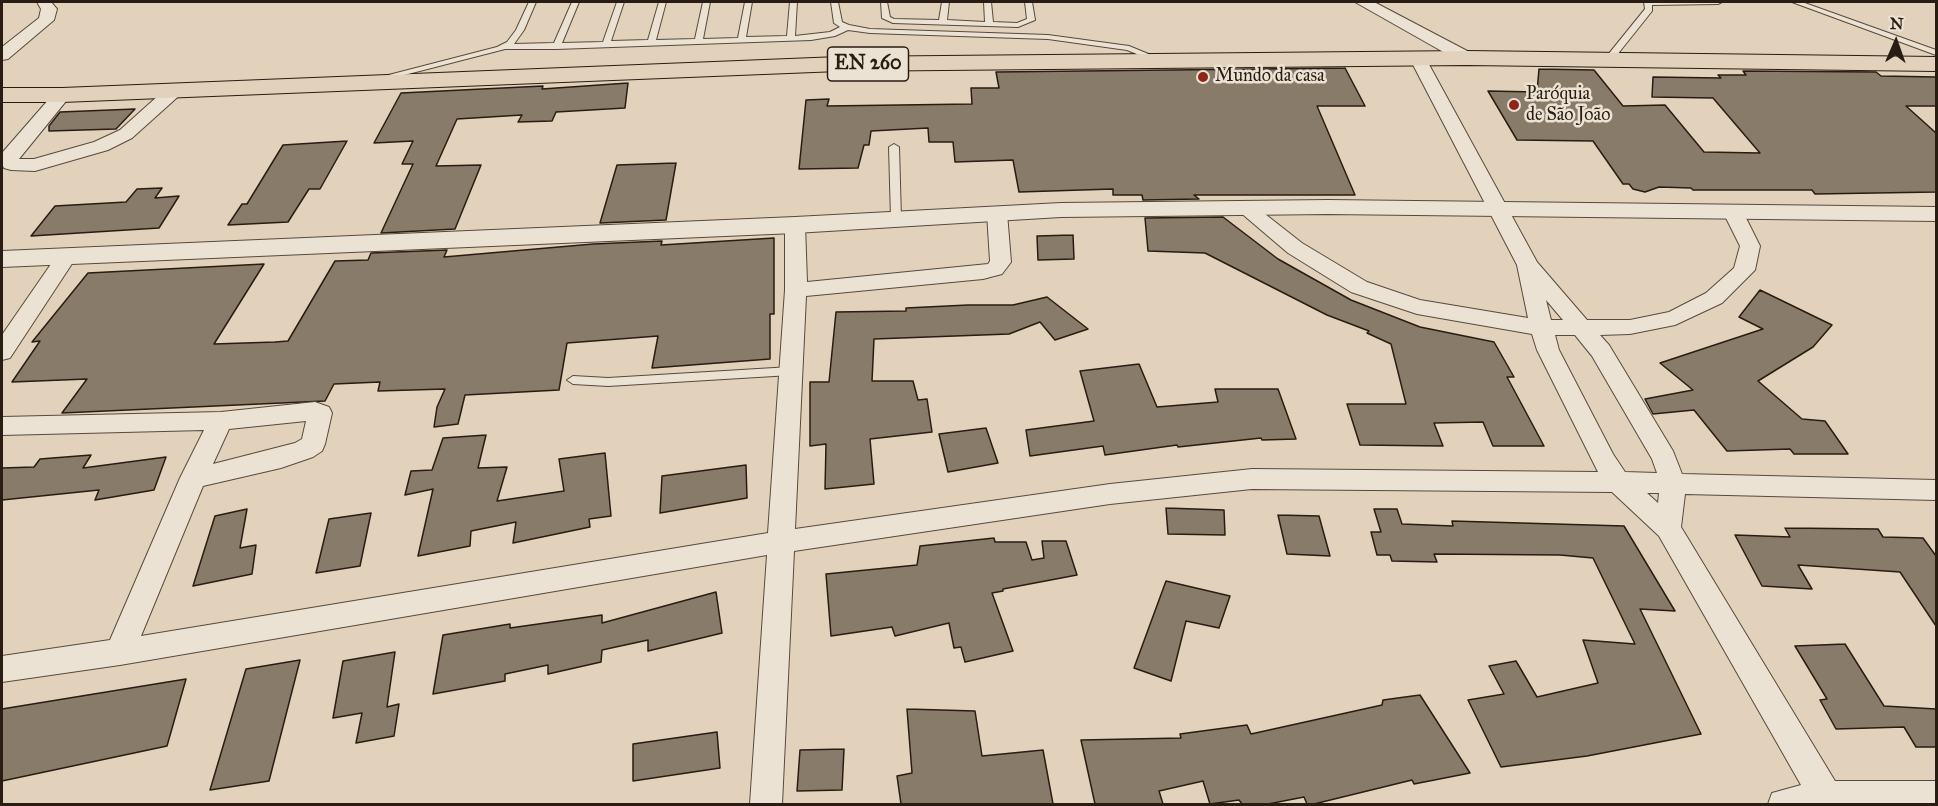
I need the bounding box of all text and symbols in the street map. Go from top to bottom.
north arrow [1866,12,1926,72]
text: N [1890,14,1904,33]
road number: EN 260 [828,47,908,81]
place label: Mundo da casa [1215,66,1325,88]
marker: Mundo da casa [1196,70,1210,84]
place label: Paróquia de São João [1526,84,1610,127]
marker: Paróquia de São João [1507,98,1521,112]

